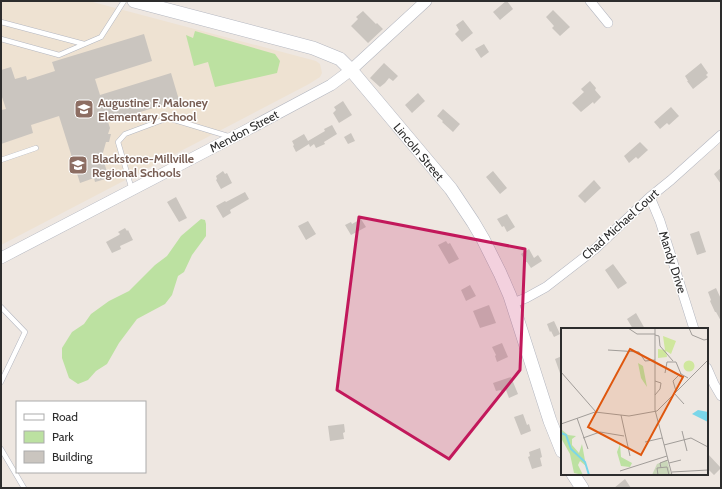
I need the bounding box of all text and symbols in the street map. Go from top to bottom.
place label: Augustine F. Maloney Elementary School [98,95,209,124]
school or university icon: Augustine F. Maloney Elementary School [73,98,95,120]
street label: Mendon Street [207,107,281,155]
street label: Lincoln Street [391,120,448,183]
place label: Blackstone-Millville Regional Schools [92,151,194,180]
school or university icon: Blackstone-Millville Regional Schools [67,154,89,176]
street label: Chad Michael Court [578,185,662,263]
street label: Mandy Drive [656,229,690,295]
inset map [561,328,708,475]
legend [16,401,146,473]
text: Road [52,409,78,424]
text: Park [52,429,74,444]
text: Building [52,449,94,464]

